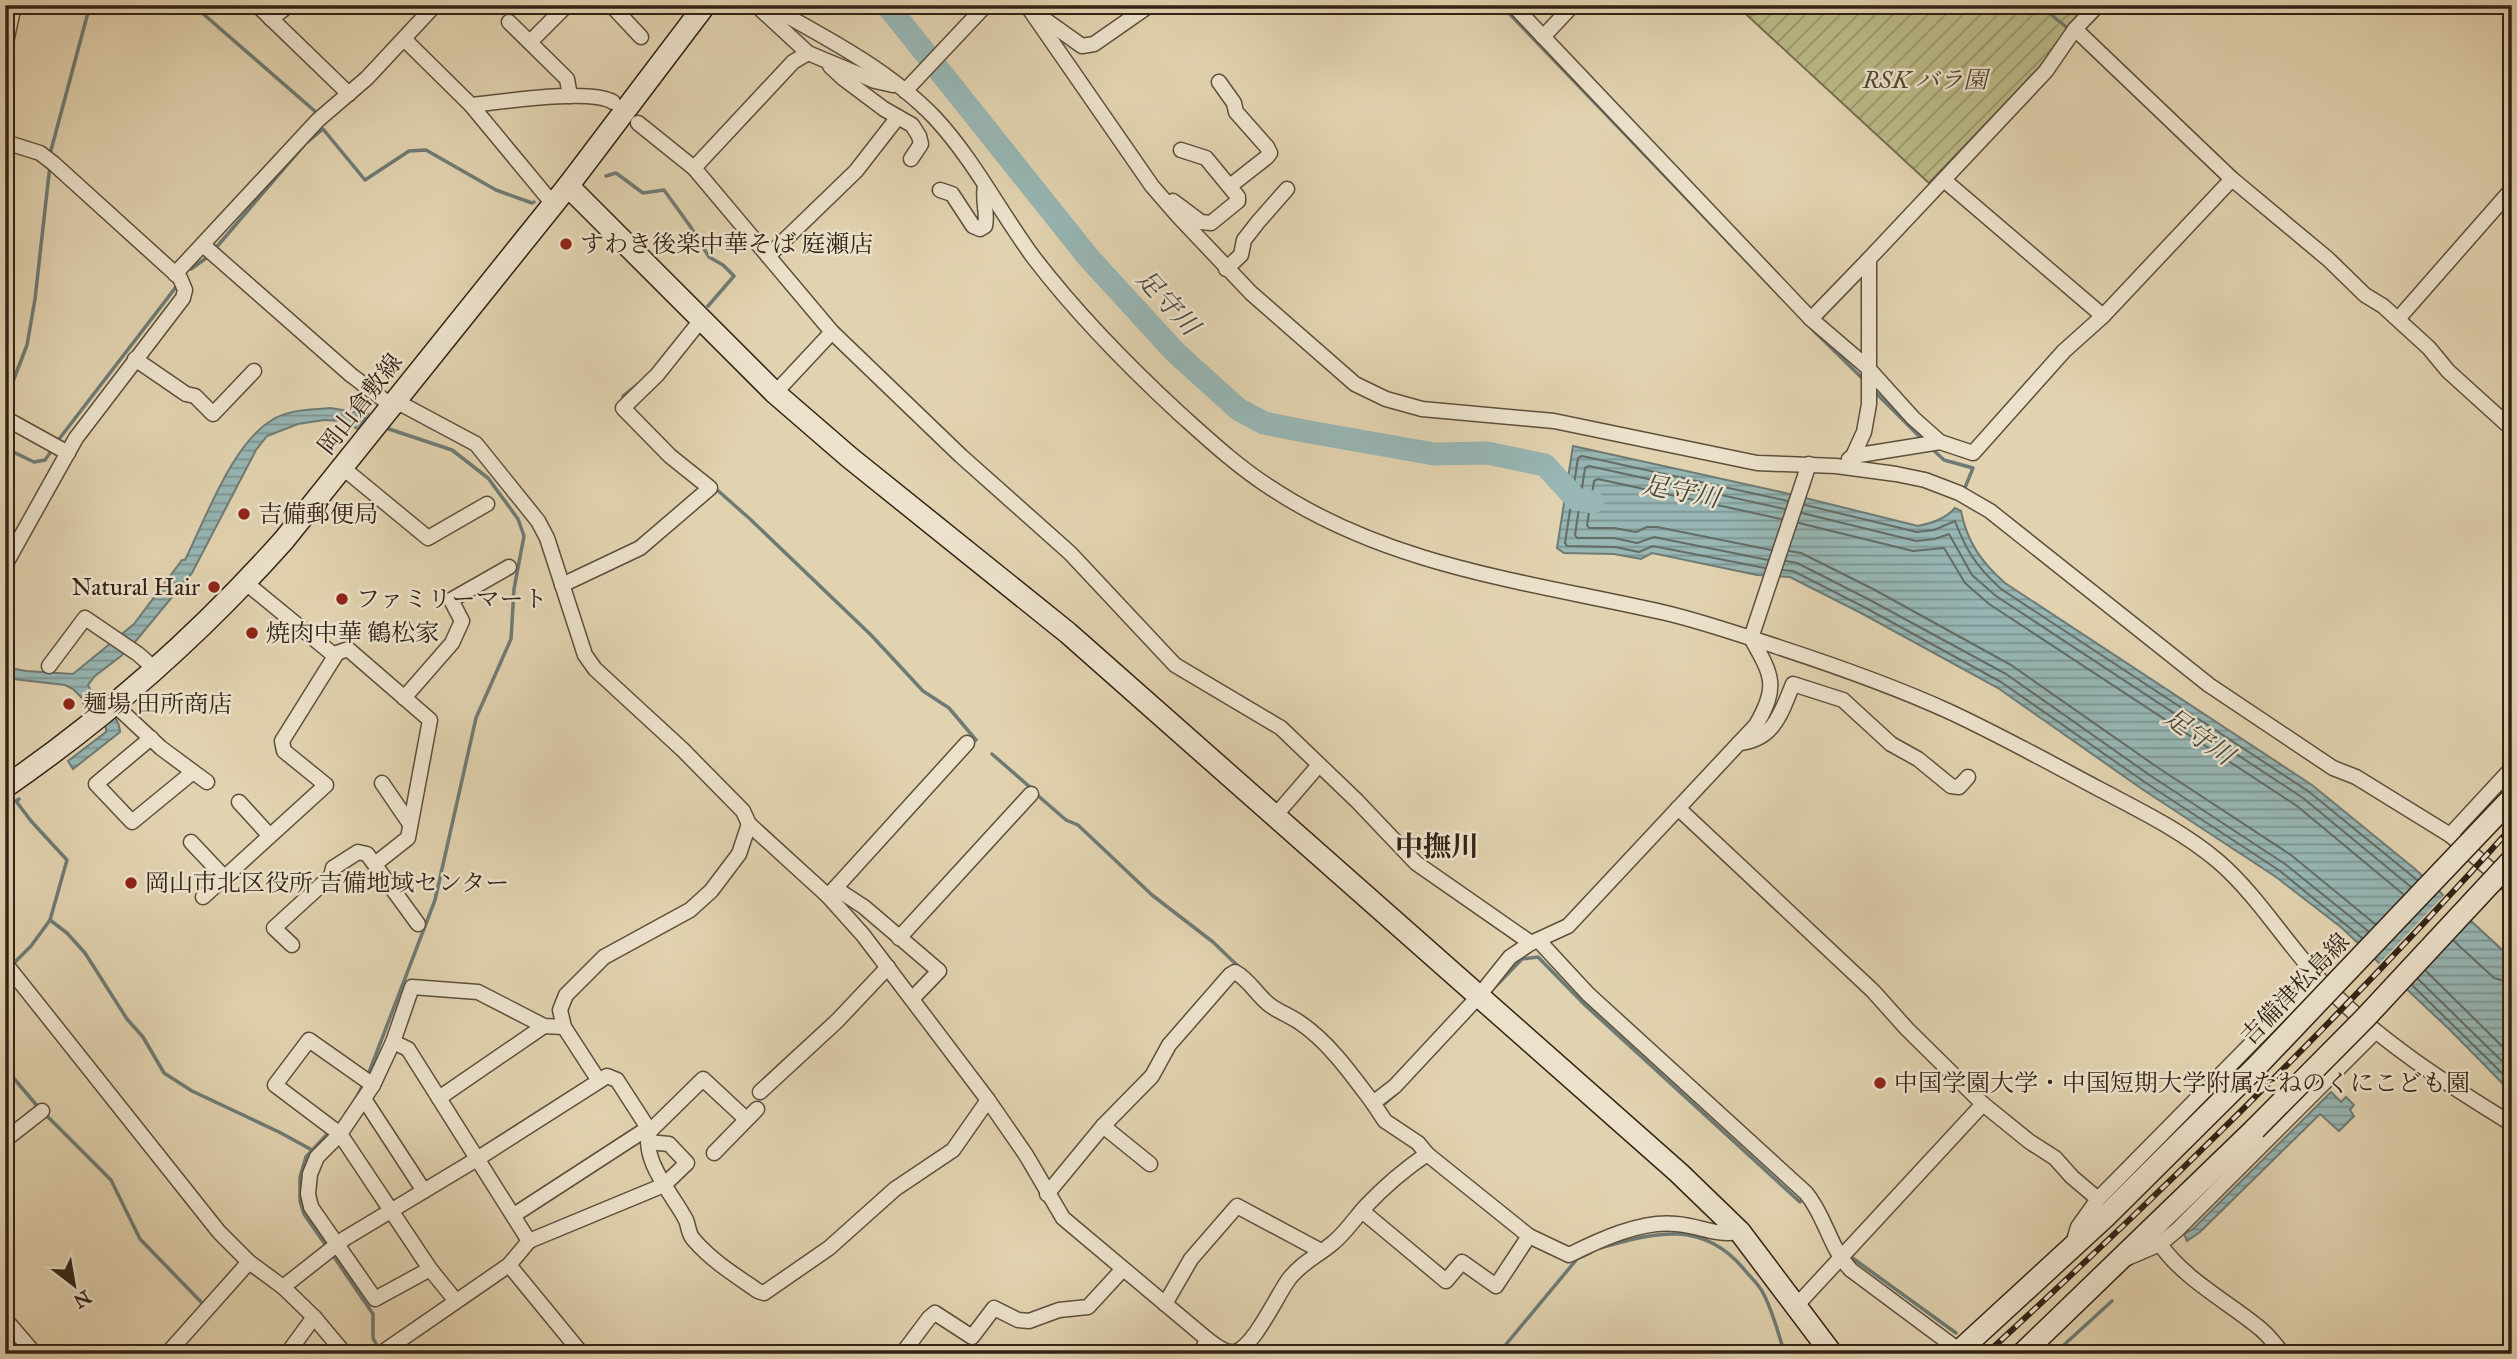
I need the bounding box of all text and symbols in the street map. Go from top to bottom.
park label: RSK バラ園 [1862,65,1991,95]
place label: すわき後楽中華そば 庭瀬店 [580,229,873,259]
marker: すわき後楽中華そば 庭瀬店 [558,236,574,252]
water label: 足守川 [1130,263,1208,344]
street label: 岡山倉敷線 [311,347,409,461]
water label: 足守川 [1640,468,1725,515]
place label: 吉備郵便局 [258,499,378,529]
marker: 吉備郵便局 [236,506,252,522]
place label: Natural Hair [71,572,200,602]
marker: Natural Hair [206,579,222,595]
place label: ファミリーマート [356,584,548,614]
marker: ファミリーマート [334,591,350,607]
place label: 焼肉中華 鶴松家 [266,618,439,648]
marker: 焼肉中華 鶴松家 [244,625,260,641]
place label: 麺場 田所商店 [83,689,232,719]
marker: 麺場 田所商店 [61,696,77,712]
water label: 足守川 [2158,701,2243,773]
district label: 中撫川 [1395,829,1479,864]
place label: 岡山市北区役所 吉備地域センター [145,868,509,898]
marker: 岡山市北区役所 吉備地域センター [123,875,139,891]
street label: 吉備津松島線 [2234,927,2356,1051]
place label: 中国学園大学・中国短期大学附属たねのくにこども園 [1894,1068,2470,1098]
marker: 中国学園大学・中国短期大学附属たねのくにこども園 [1872,1075,1888,1091]
north arrow [38,1250,108,1320]
text: N [70,1285,95,1313]

